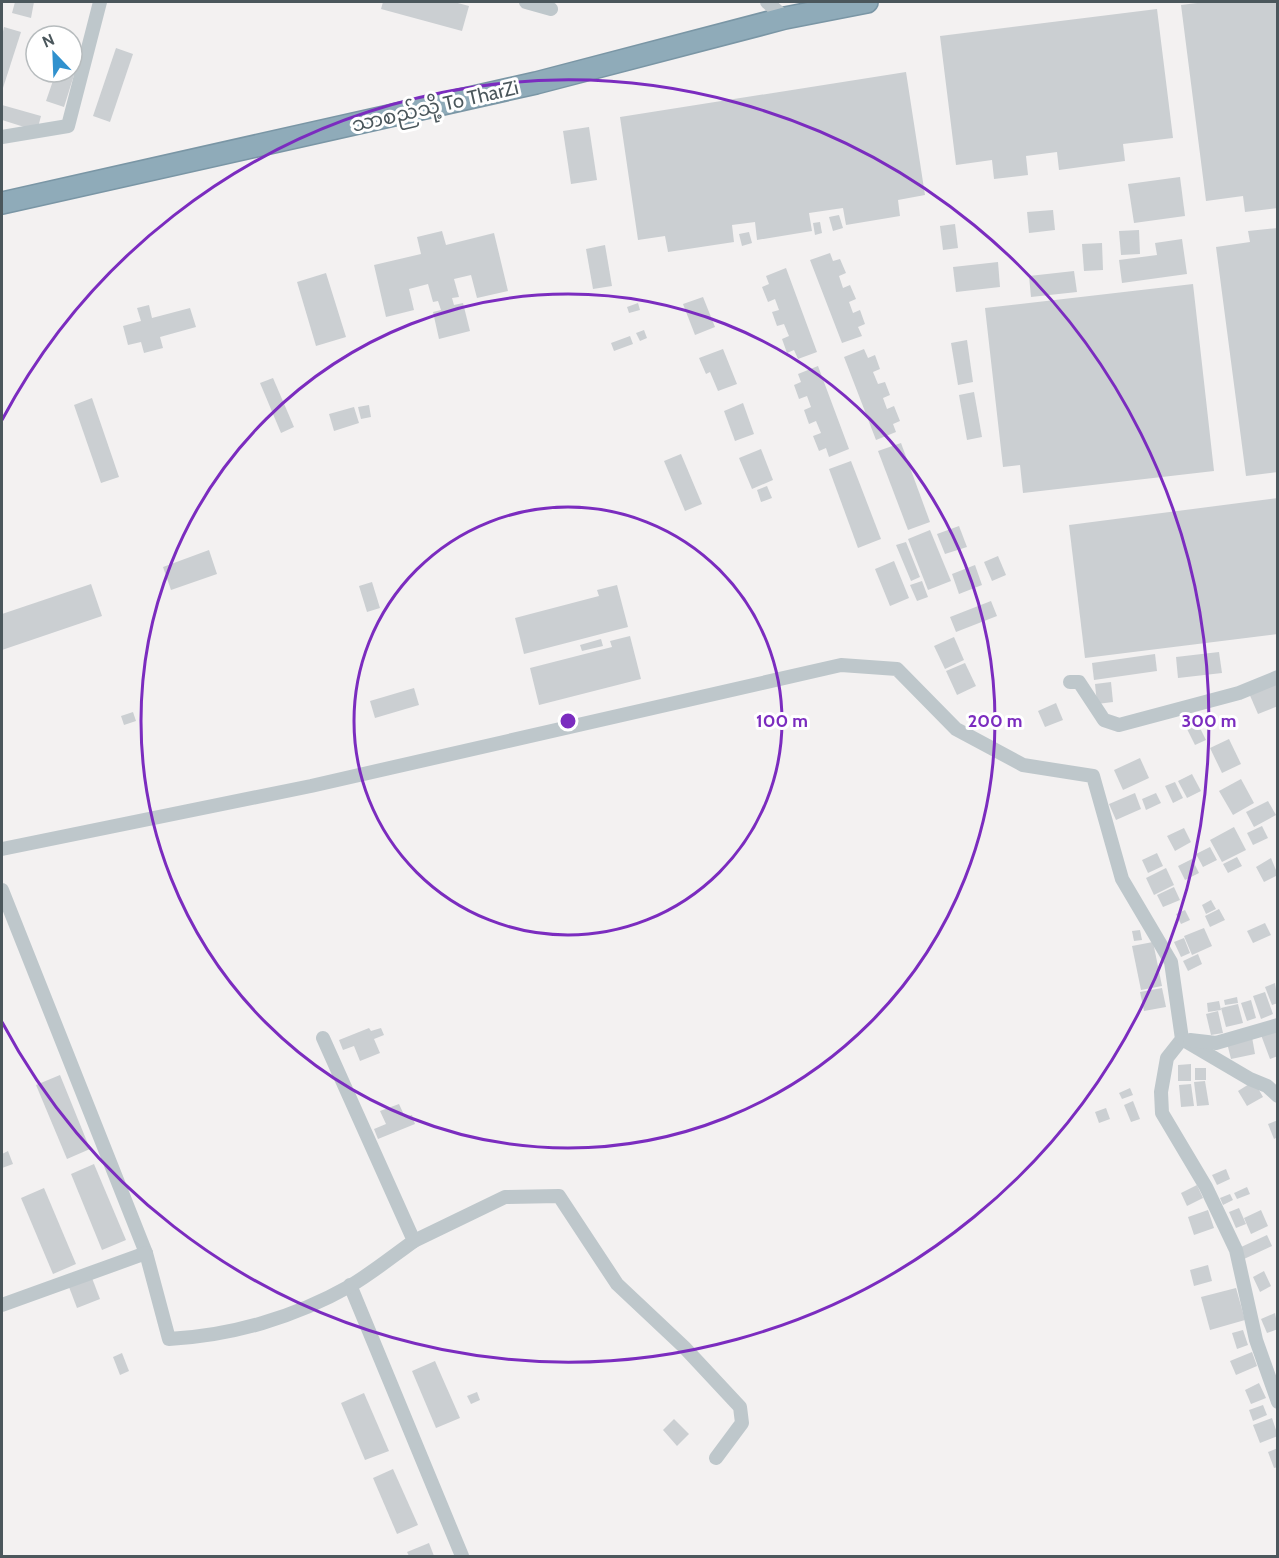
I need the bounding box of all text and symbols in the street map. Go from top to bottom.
north arrow [24,24,84,84]
text: N [39,30,57,52]
street label: သာစည်သို့ To TharZi [349,73,522,141]
text: 100 m [756,710,808,732]
text: 200 m [968,710,1022,732]
text: 300 m [1182,710,1236,732]
centre of rings [558,711,578,731]

